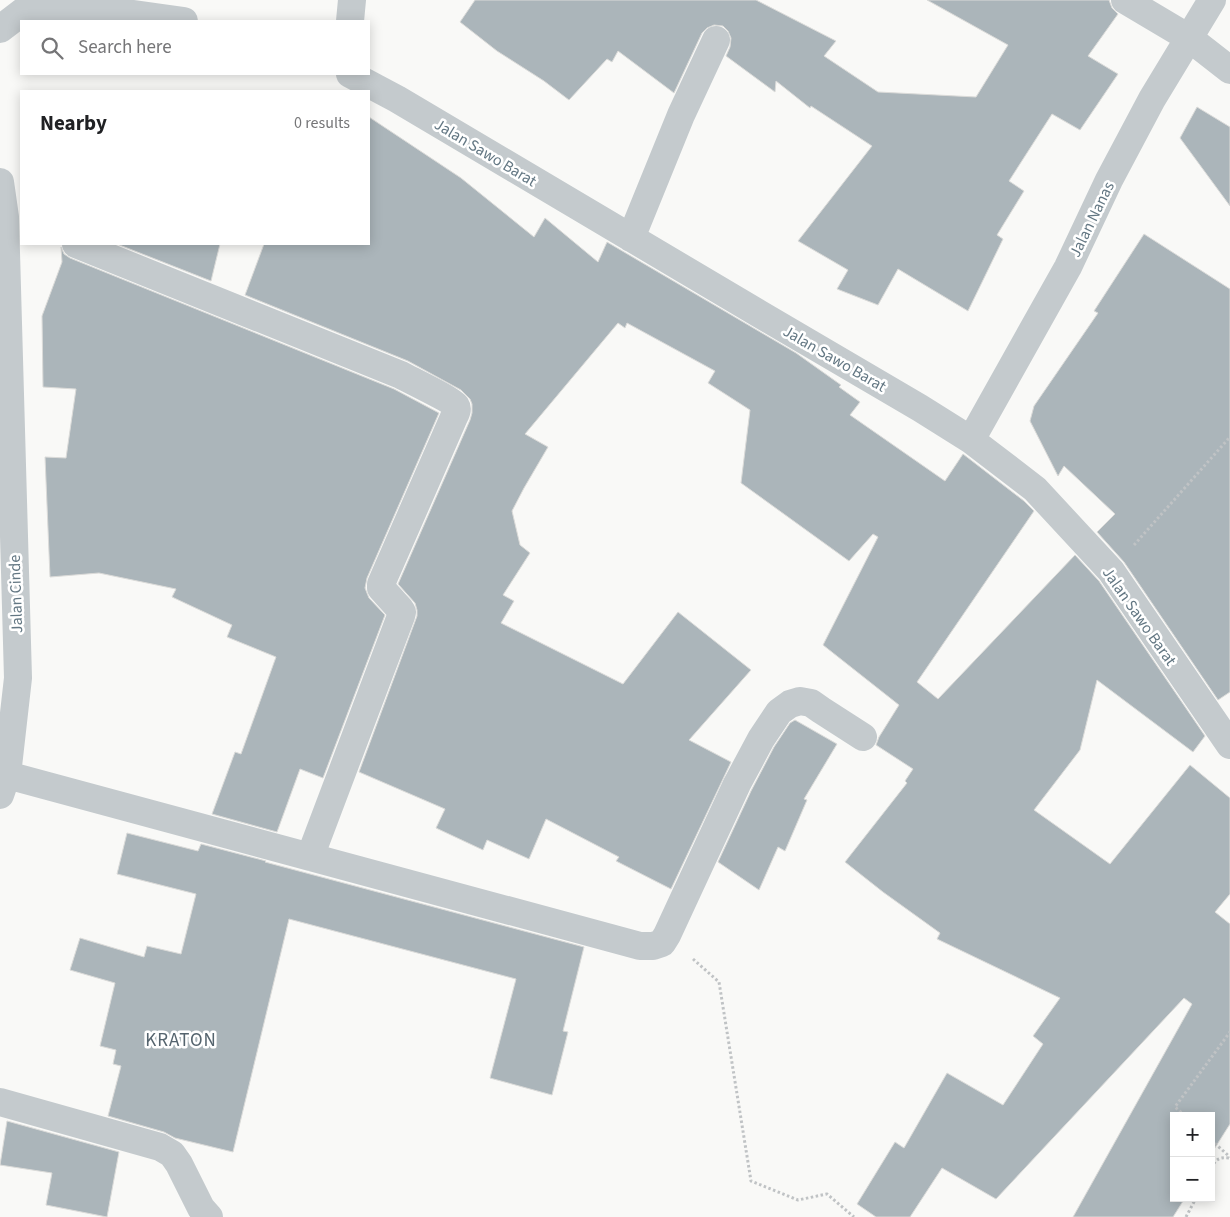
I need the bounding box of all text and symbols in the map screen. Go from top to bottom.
search box [20,20,370,75]
icon: search [38,34,66,62]
text: Search here [78,34,172,61]
text: Nearby [40,108,107,138]
text: 0 results [294,112,350,134]
street label: Jalan Sawo Barat [430,114,541,192]
street label: Jalan Nanas [1064,178,1120,261]
street label: Jalan Sawo Barat [779,320,891,398]
street label: Jalan Cinde [4,554,28,634]
street label: Jalan Sawo Barat [1097,563,1182,671]
district label: KRATON [145,1027,217,1054]
map controls [1170,1112,1215,1202]
button: + [1170,1112,1215,1157]
button: − [1170,1157,1215,1202]

